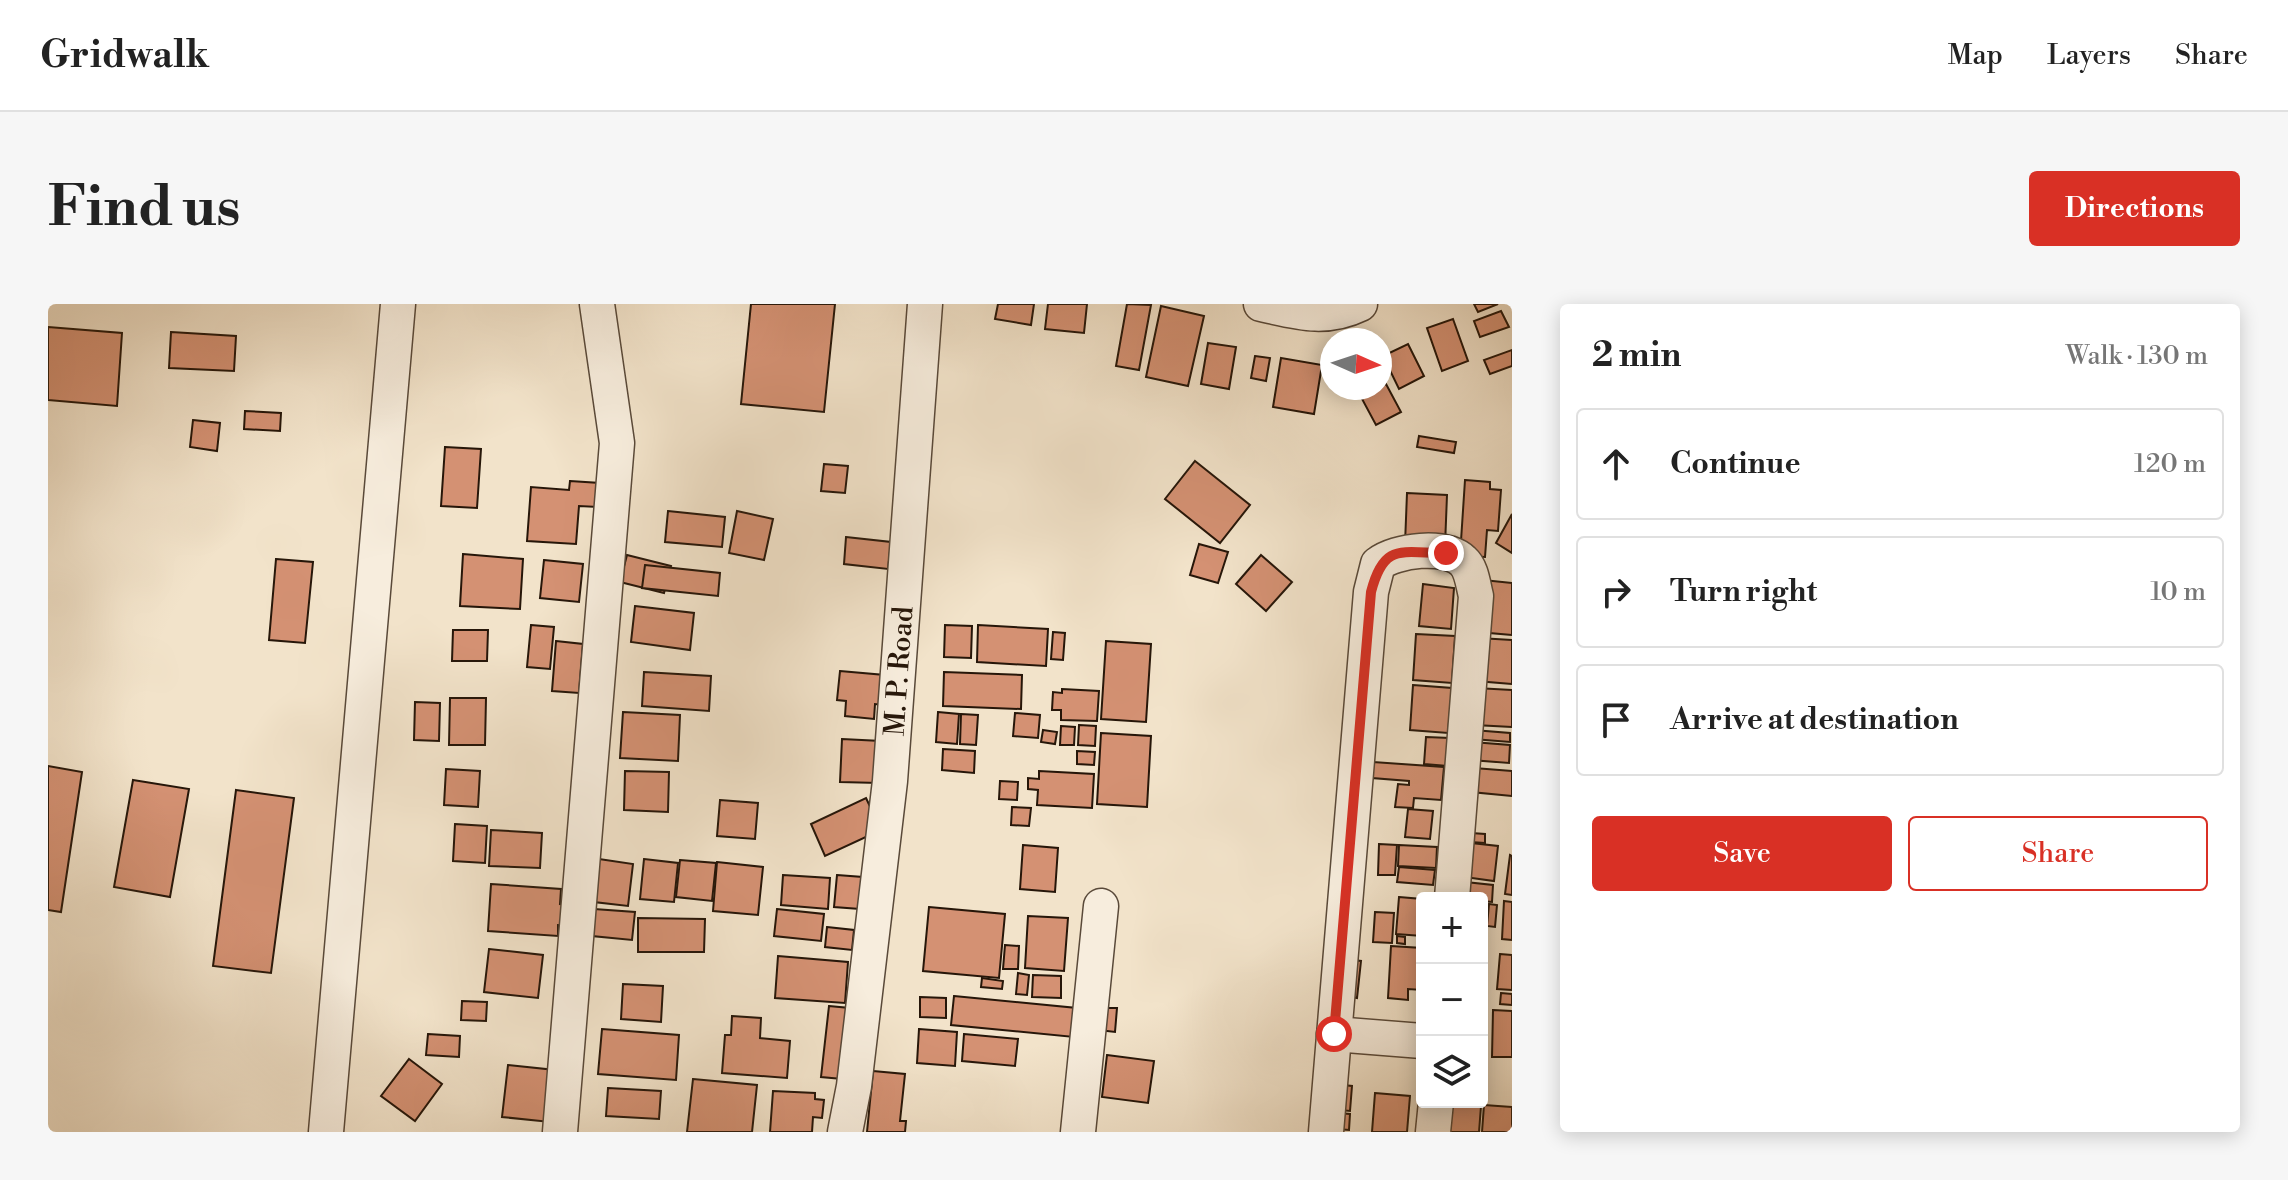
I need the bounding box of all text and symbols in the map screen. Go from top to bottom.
text: Gridwalk [40,32,209,79]
text: Map [1948,38,2003,73]
text: Layers [2047,38,2131,73]
text: Share [2175,38,2248,73]
button: Directions [2029,171,2240,246]
text: Find us [48,173,241,243]
north arrow [1320,328,1392,400]
text: 2 min [1592,335,1681,377]
text: Walk · 130 m [2066,340,2208,372]
icon: ahead [1594,442,1638,486]
text: Continue [1670,445,1801,483]
text: 120 m [2134,448,2206,480]
route end [1428,535,1464,571]
icon: right [1594,570,1638,614]
text: Turn right [1670,573,1817,611]
text: 10 m [2150,576,2206,608]
street label: M. P. Road [878,605,921,737]
icon: arrive [1594,698,1638,742]
text: Arrive at destination [1670,701,1959,739]
button: Save [1592,816,1892,891]
button: Share [1908,816,2208,891]
map controls [1416,892,1488,1108]
button: + [1416,892,1488,964]
button: − [1416,964,1488,1036]
route start [1316,1016,1352,1052]
button: layers [1416,1036,1488,1108]

